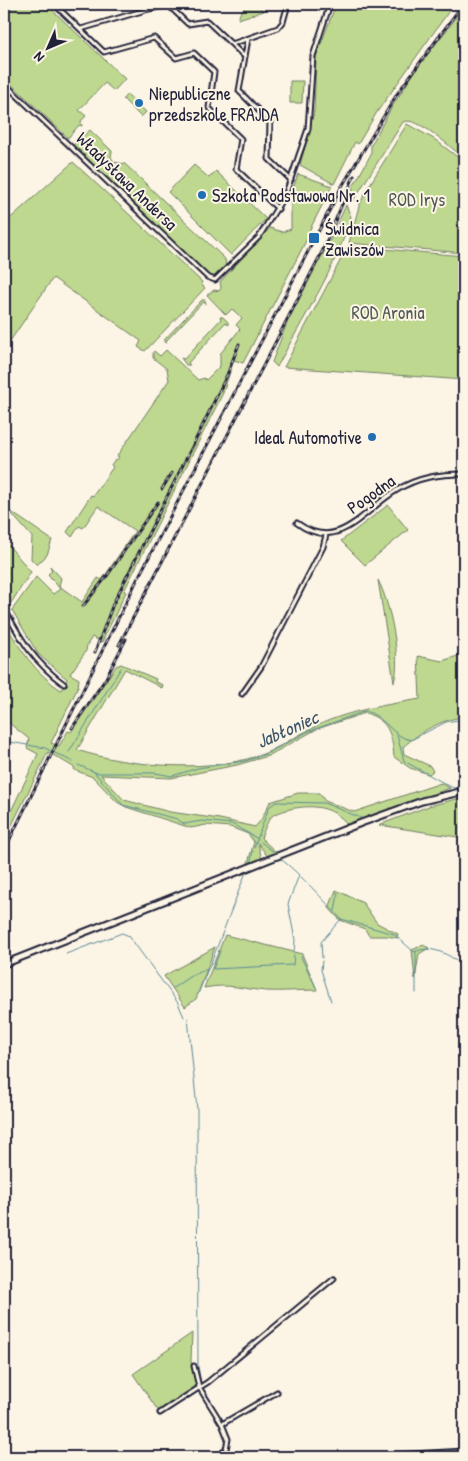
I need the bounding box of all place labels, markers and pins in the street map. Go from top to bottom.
place label: Niepubliczne przedszkole FRAJDA [149,81,279,127]
marker: Niepubliczne przedszkole FRAJDA [133,97,145,109]
place label: Szkoła Podstawowa Nr. 1 [212,183,370,208]
marker: Szkoła Podstawowa Nr. 1 [196,189,208,201]
place label: Świdnica Zawiszów [325,216,384,262]
marker: Świdnica Zawiszów [307,231,321,245]
place label: Ideal Automotive [254,425,362,450]
marker: Ideal Automotive [366,431,378,443]

